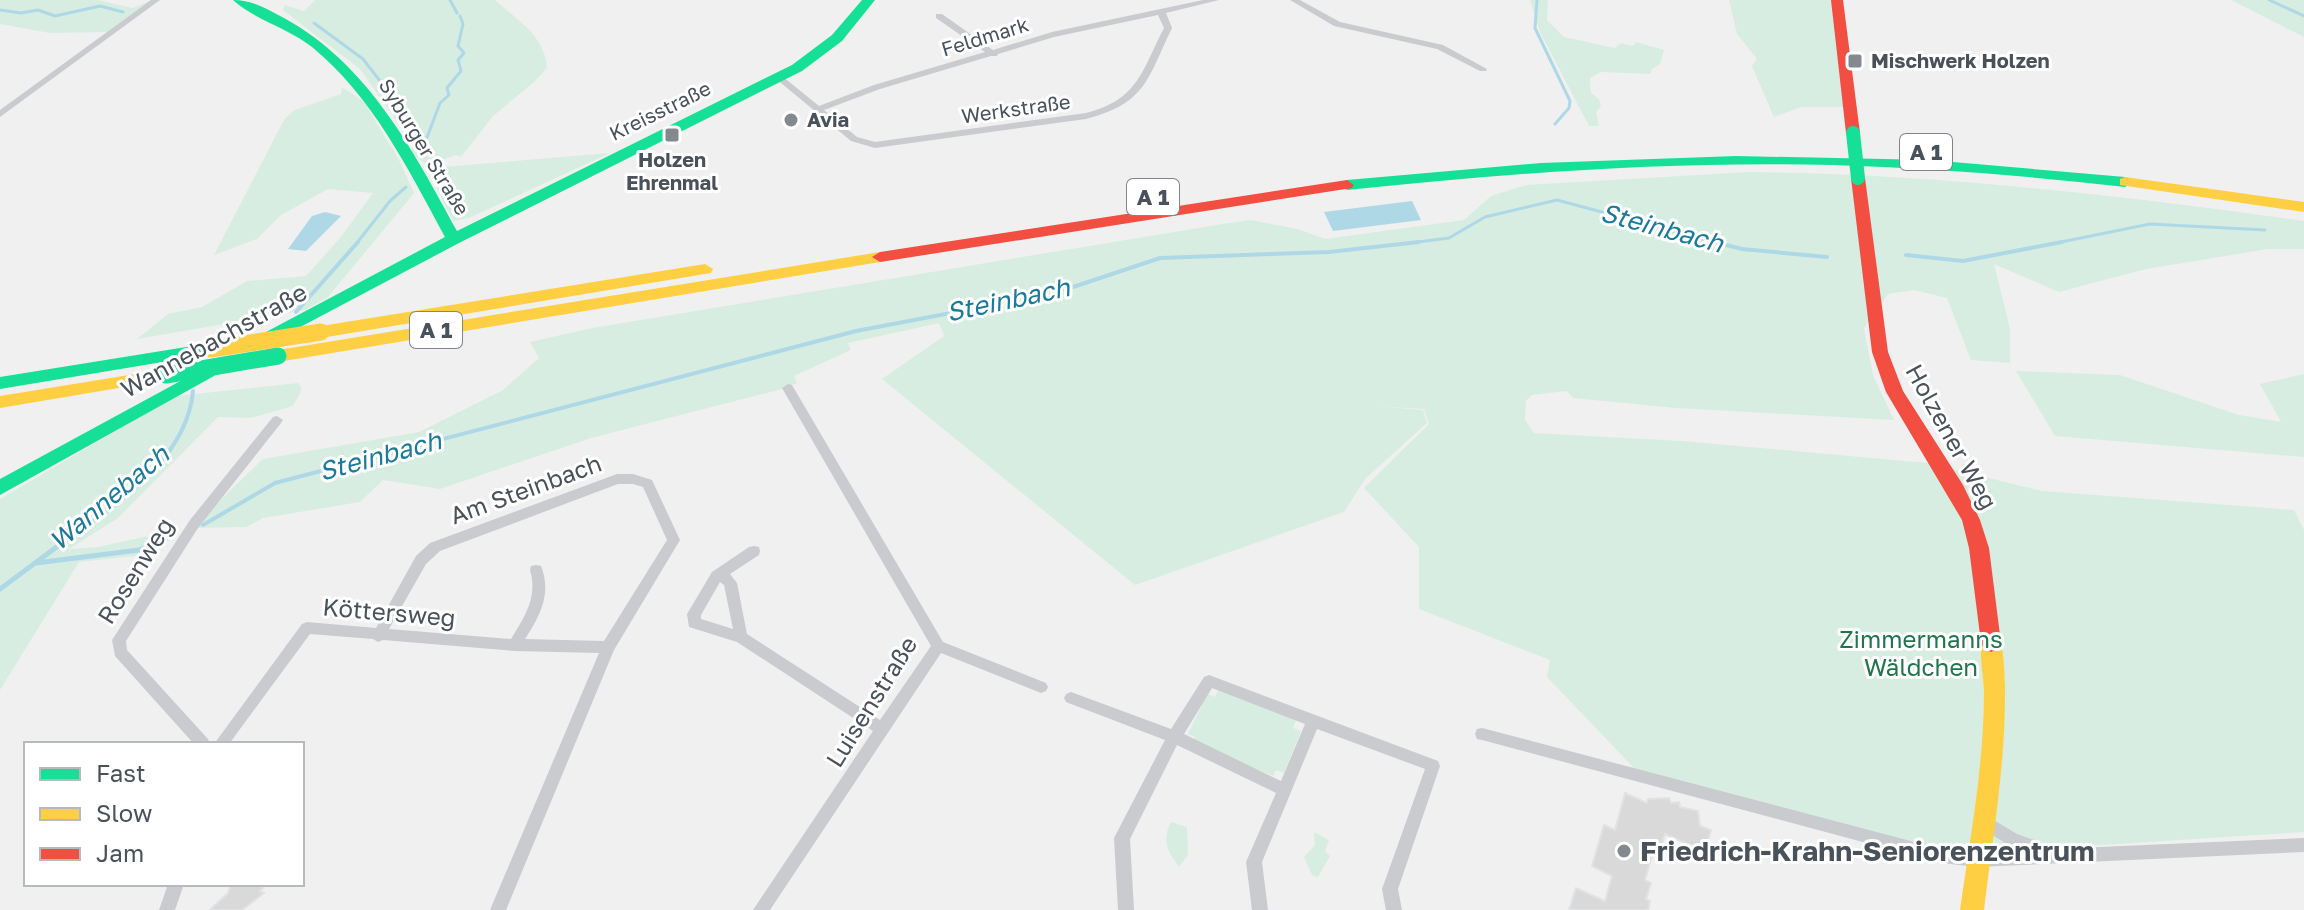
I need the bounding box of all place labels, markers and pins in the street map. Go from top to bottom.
place label: Mischwerk Holzen [1871,48,2050,72]
marker: Mischwerk Holzen [1846,52,1864,70]
place label: Avia [807,107,849,131]
marker: Avia [782,111,800,129]
marker: Holzen Ehrenmal [663,126,681,144]
place label: Holzen Ehrenmal [626,147,718,194]
place label: Friedrich-Krahn-Seniorenzentrum [1640,834,2094,867]
marker: Friedrich-Krahn-Seniorenzentrum [1615,842,1633,860]

